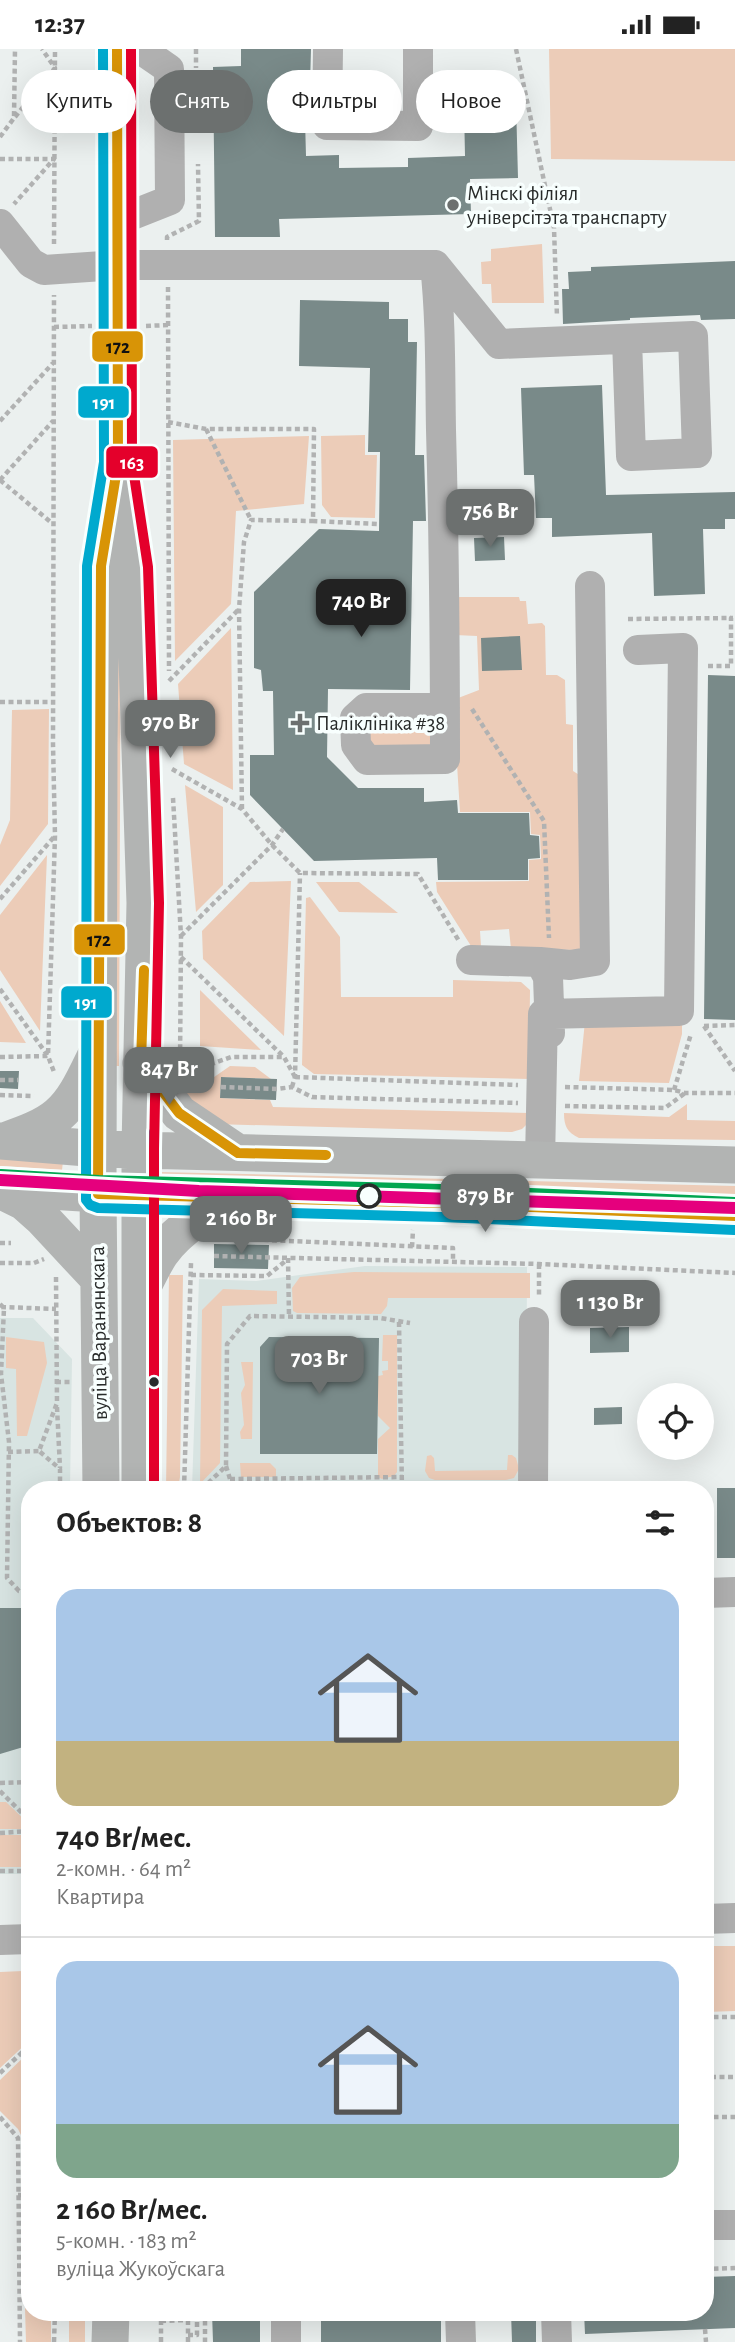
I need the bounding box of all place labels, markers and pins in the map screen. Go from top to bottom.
place label: Мінскі філіял універсітэта транспарту [466,183,667,228]
marker: Мінскі філіял універсітэта транспарту [445,197,461,213]
pin: 756 Br [433,489,547,549]
pin: 740 Br [304,579,418,639]
pin: 970 Br [113,701,227,760]
marker: Паліклініка #38 [290,713,310,733]
place label: Паліклініка #38 [316,713,445,734]
pin: 847 Br [112,1047,226,1107]
pin: 879 Br [428,1175,542,1234]
unlabelled marker [357,1184,381,1208]
pin: 2 160 Br [169,1197,313,1256]
pin: 1 130 Br [538,1281,682,1340]
pin: 703 Br [262,1337,376,1396]
unlabelled marker [147,1375,161,1389]

